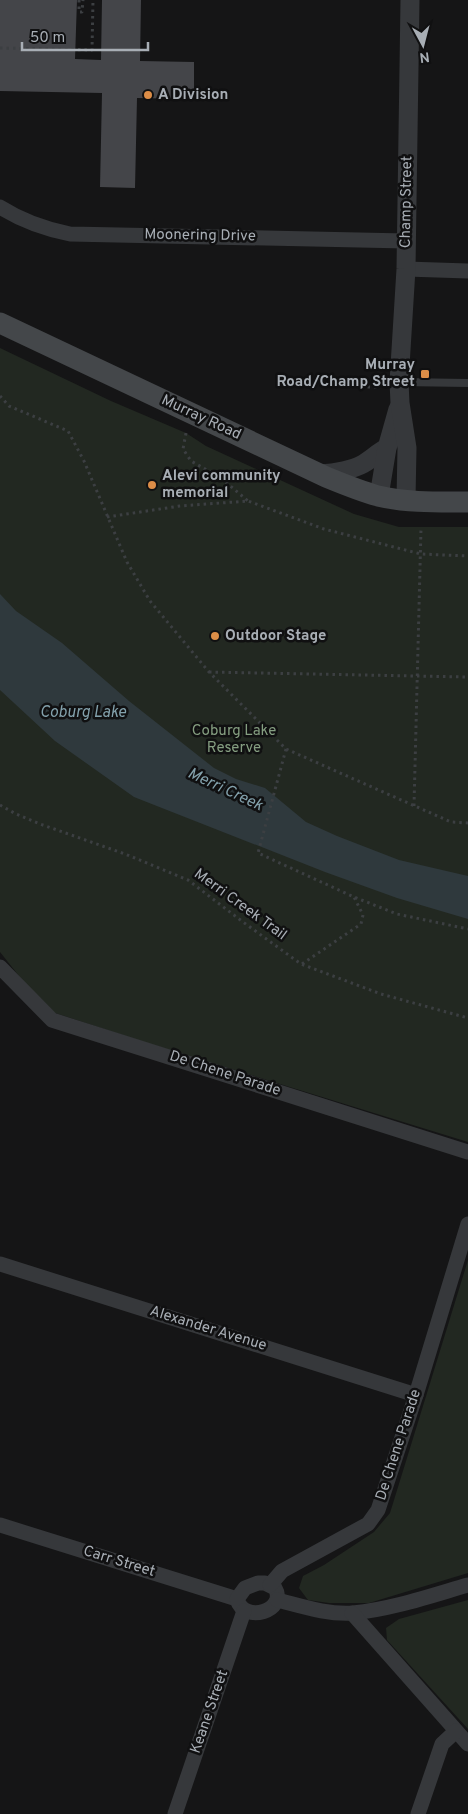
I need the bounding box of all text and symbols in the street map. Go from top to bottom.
scale bar [22,20,149,52]
north arrow [398,20,448,70]
text: 50 m [30,29,65,48]
text: N [418,47,430,65]
place label: A Division [158,86,228,105]
marker: A Division [142,89,154,101]
street label: Champ Street [397,156,417,248]
street label: Moonering Drive [144,226,256,246]
place label: Murray Road/Champ Street [276,356,415,392]
marker: Murray Road/Champ Street [419,368,431,380]
street label: Murray Road [158,391,244,445]
place label: Alevi community memorial [162,467,281,503]
marker: Alevi community memorial [146,479,158,491]
place label: Outdoor Stage [225,627,326,646]
marker: Outdoor Stage [209,630,221,642]
water label: Coburg Lake [40,703,127,723]
park label: Coburg Lake Reserve [192,722,276,758]
water label: Merri Creek [184,764,267,816]
street label: Merri Creek Trail [190,865,290,945]
street label: De Chene Parade [167,1047,283,1101]
street label: Alexander Avenue [147,1302,269,1356]
street label: De Chene Parade [372,1387,426,1503]
street label: Carr Street [81,1542,157,1582]
street label: Keane Street [187,1668,233,1756]

